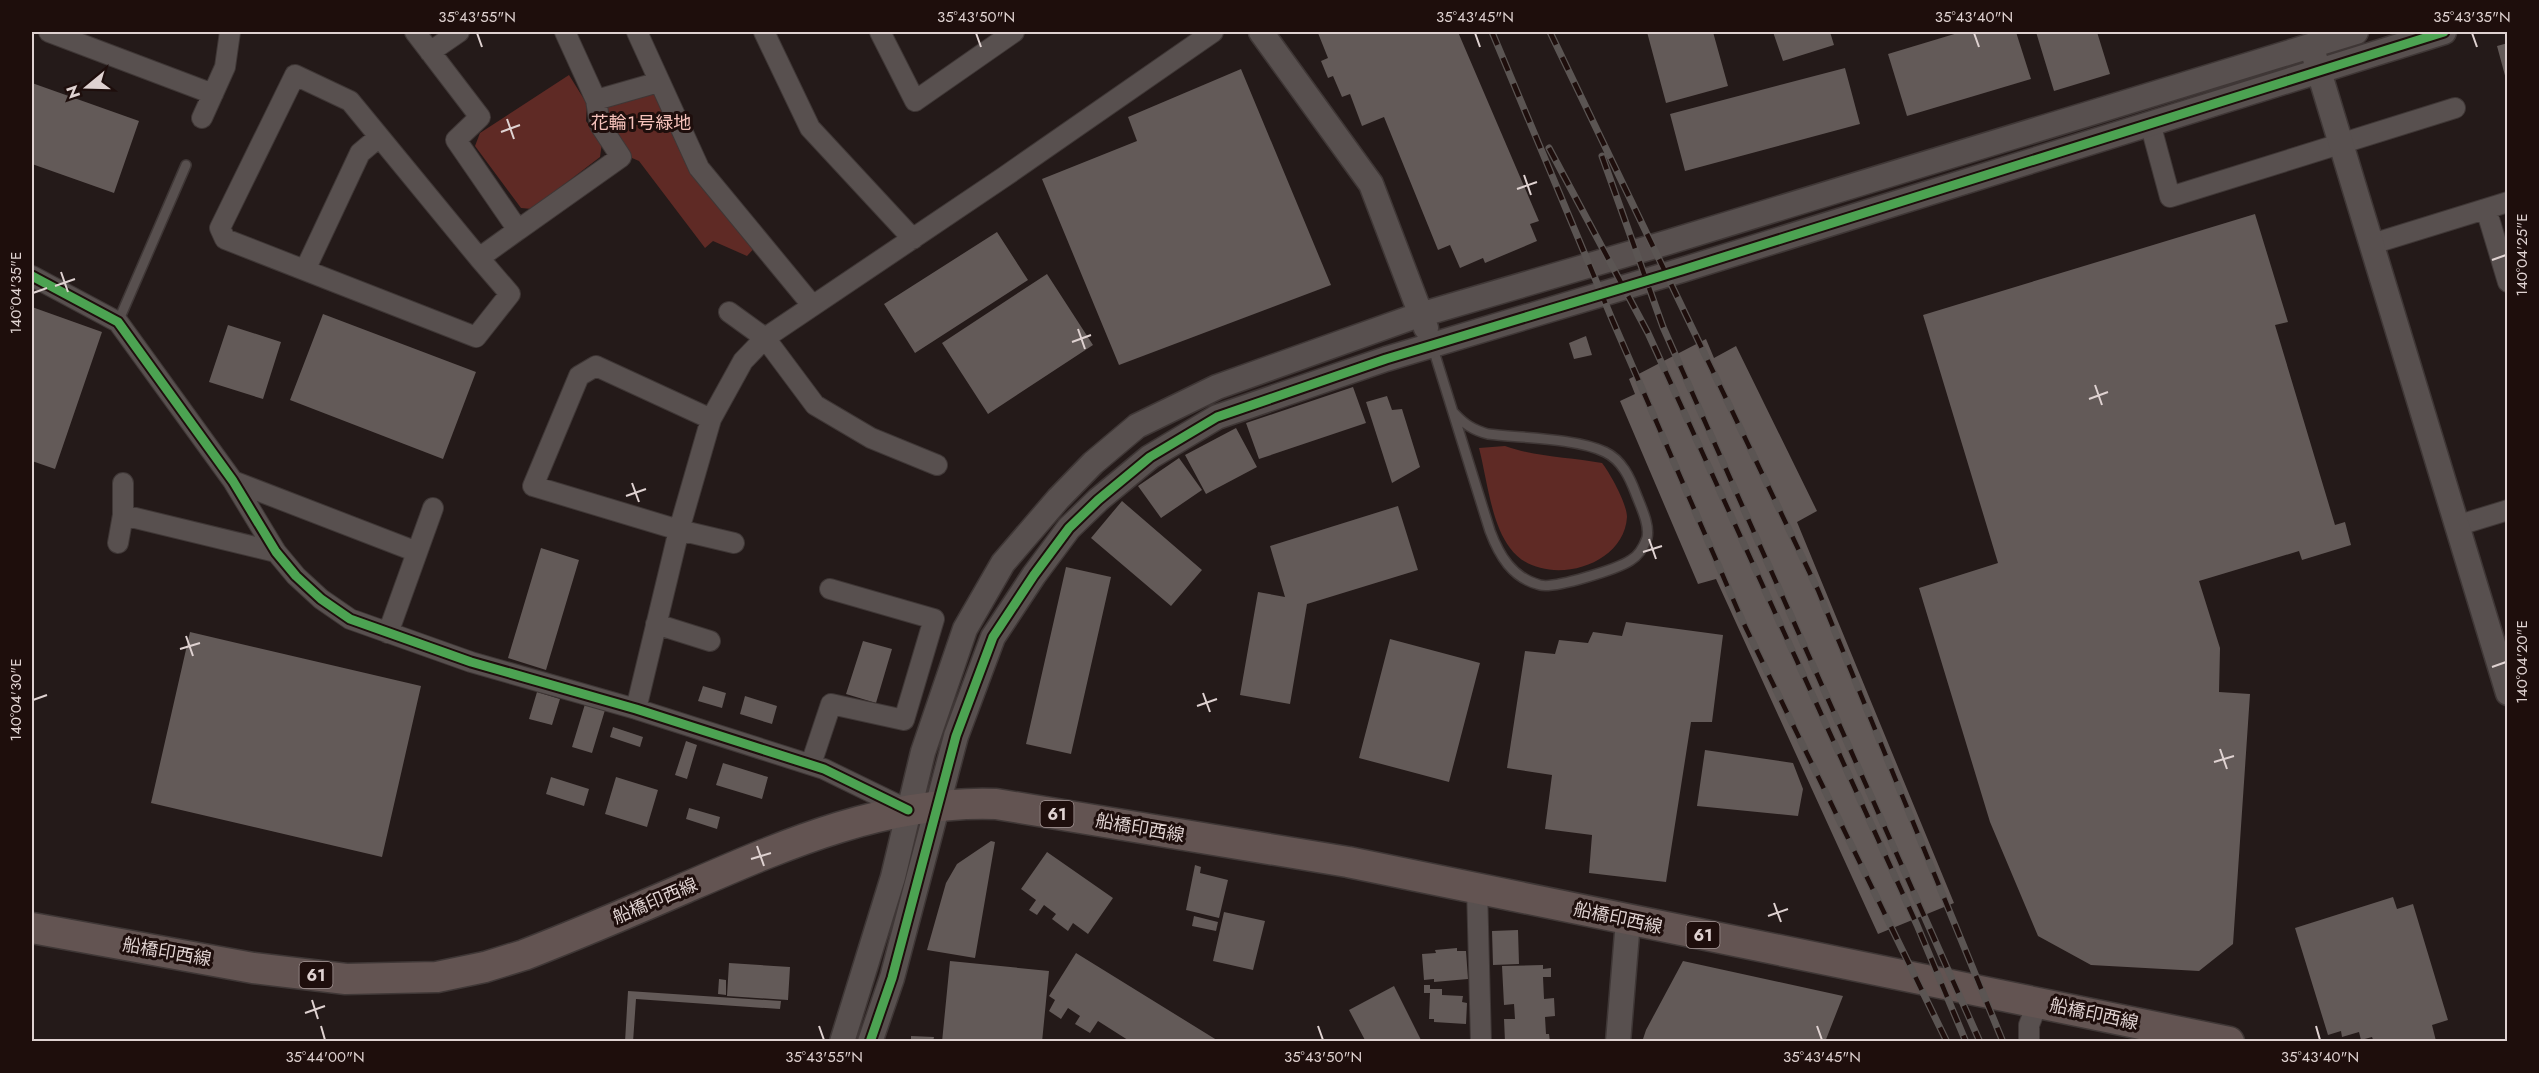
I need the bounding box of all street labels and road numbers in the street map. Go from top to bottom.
road number: 61 [1040,801,1074,827]
street label: 船橋印西線 [1093,807,1187,849]
street label: 船橋印西線 [608,871,702,931]
street label: 船橋印西線 [1571,896,1665,940]
road number: 61 [1686,922,1720,948]
street label: 船橋印西線 [120,931,214,973]
road number: 61 [300,962,332,988]
street label: 船橋印西線 [2047,992,2141,1036]

